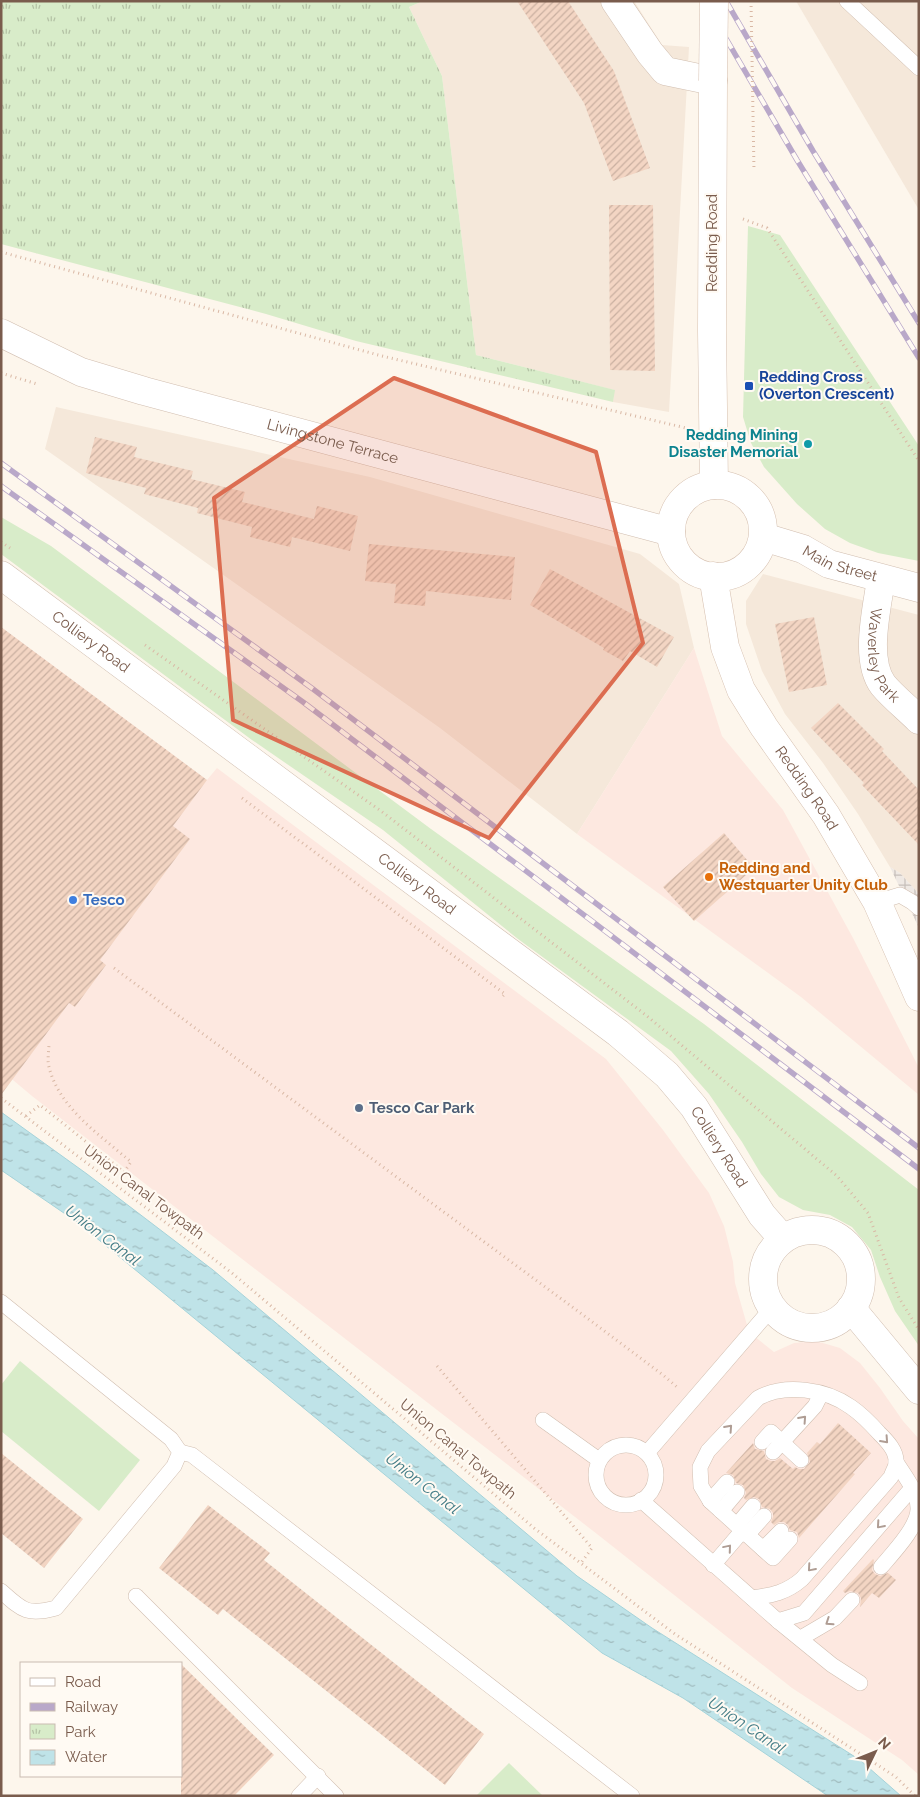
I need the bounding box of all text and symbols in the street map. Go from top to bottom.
street label: Redding Road [703,194,721,292]
place label: Redding Cross (Overton Crescent) [759,368,894,403]
marker: Redding Cross (Overton Crescent) [743,380,755,392]
street label: Livingstone Terrace [265,415,400,468]
place label: Redding Mining Disaster Memorial [668,426,798,461]
marker: Redding Mining Disaster Memorial [802,438,814,450]
street label: Main Street [799,542,879,585]
street label: Colliery Road [48,607,133,677]
street label: Waverley Park [864,607,903,706]
street label: Redding Road [771,743,842,833]
street label: Colliery Road [374,849,459,919]
place label: Redding and Westquarter Unity Club [719,859,888,894]
marker: Redding and Westquarter Unity Club [703,871,715,883]
place label: Tesco [83,891,125,909]
marker: Tesco [67,894,79,906]
place label: Tesco Car Park [369,1099,475,1117]
marker: Tesco Car Park [353,1102,365,1114]
street label: Colliery Road [687,1103,751,1191]
street label: Union Canal Towpath [80,1140,208,1244]
water label: Union Canal [62,1201,144,1269]
street label: Union Canal Towpath [396,1395,520,1503]
one-way arrow [798,1416,807,1425]
one-way arrow [723,1425,732,1434]
one-way arrow [880,1434,889,1443]
water label: Union Canal [382,1448,464,1518]
one-way arrow [877,1520,886,1529]
one-way arrow [722,1544,731,1553]
one-way arrow [808,1563,817,1572]
one-way arrow [825,1616,835,1625]
legend [20,1662,182,1777]
text: Road [65,1673,101,1691]
water label: Union Canal [705,1693,789,1758]
text: Railway [65,1698,118,1716]
text: Park [65,1723,96,1741]
north arrow [850,1727,900,1777]
text: N [875,1734,894,1752]
text: Water [65,1748,108,1766]

